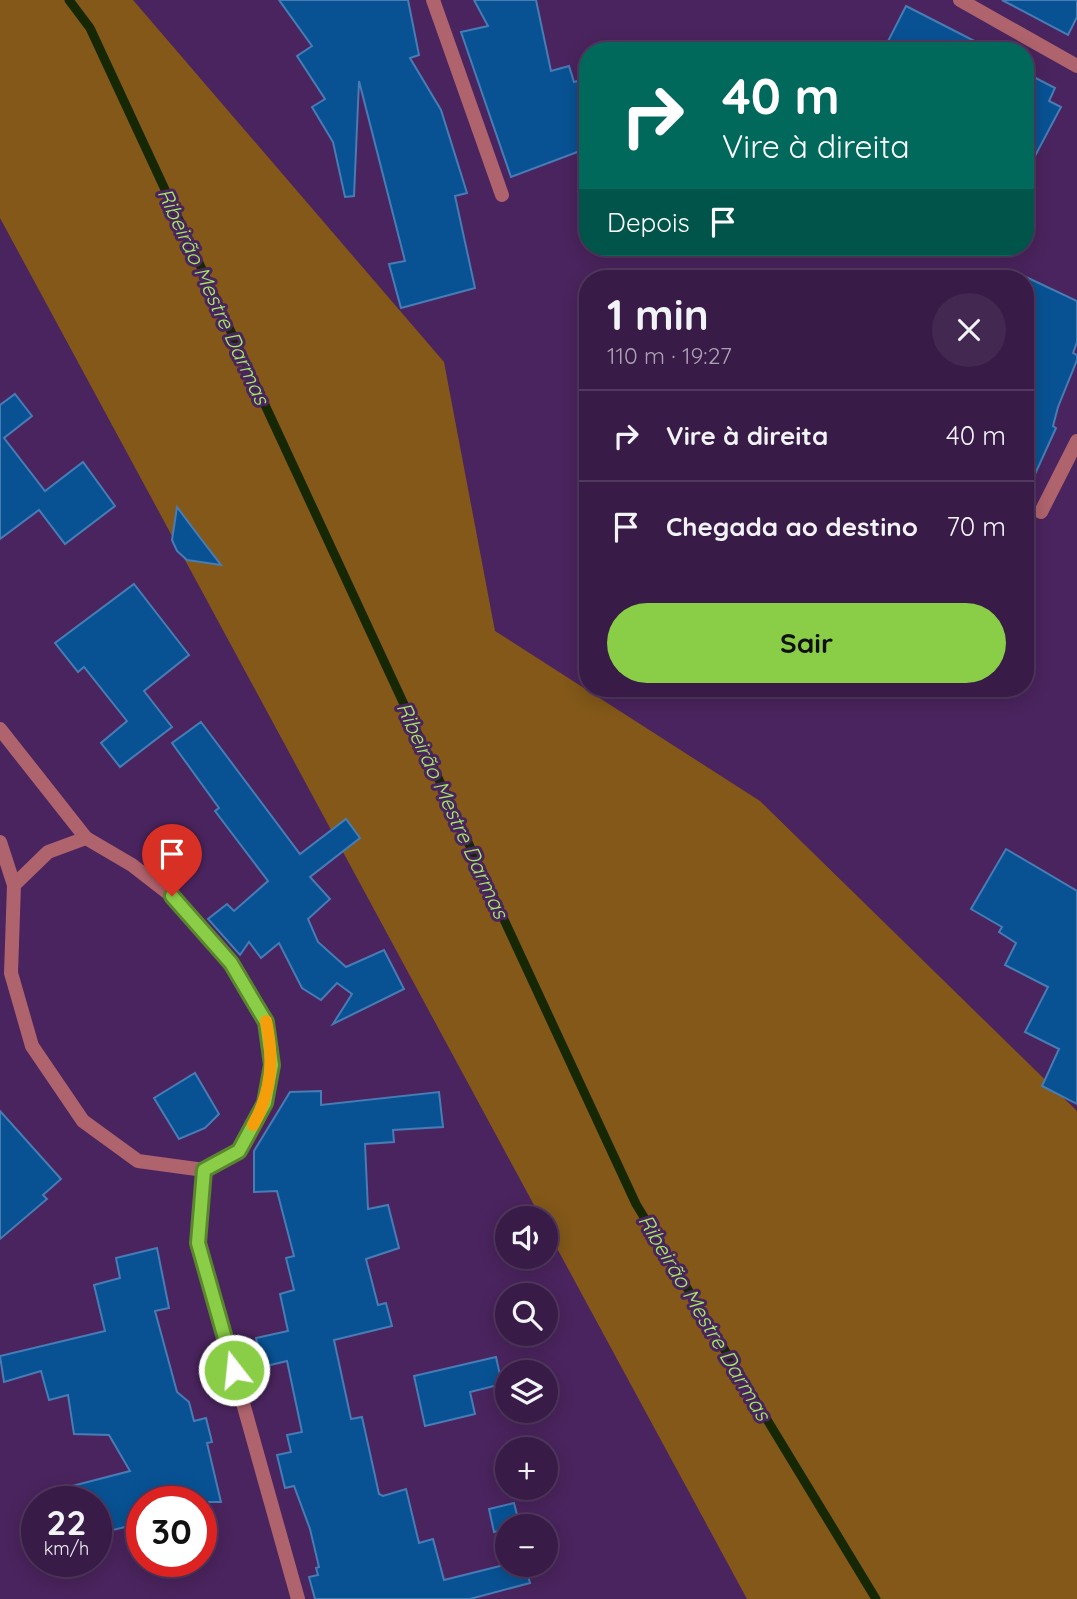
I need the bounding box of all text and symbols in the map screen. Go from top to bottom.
text: 40 m [722,65,840,126]
icon: right [607,70,698,161]
text: Vire à direita [722,126,910,166]
water label: Ribeirão Mestre Darmas [152,184,276,409]
icon: arrive [704,203,742,241]
text: Depois [607,206,690,239]
text: 1 min [607,288,709,341]
button: close [932,293,1006,367]
text: 110 m · 19:27 [607,341,732,370]
icon: right [607,417,645,455]
text: Vire à direita [666,419,828,452]
text: 40 m [946,419,1006,452]
icon: arrive [607,508,645,546]
text: Chegada ao destino [666,510,918,543]
text: 70 m [946,510,1006,543]
button: Sair [607,603,1006,683]
water label: Ribeirão Mestre Darmas [391,698,515,923]
pin [142,824,202,896]
icon: arrive [153,835,191,873]
map controls [495,1206,558,1577]
button: sound [495,1206,558,1269]
water label: Ribeirão Mestre Darmas [633,1209,777,1426]
button: search [495,1283,558,1346]
position arrow [197,1333,271,1407]
button: layers [495,1360,558,1423]
button: + [495,1437,558,1500]
speed limit sign: 30 [126,1486,217,1577]
text: 22 [47,1500,86,1544]
button: − [495,1514,558,1577]
text: km/h [44,1537,89,1560]

